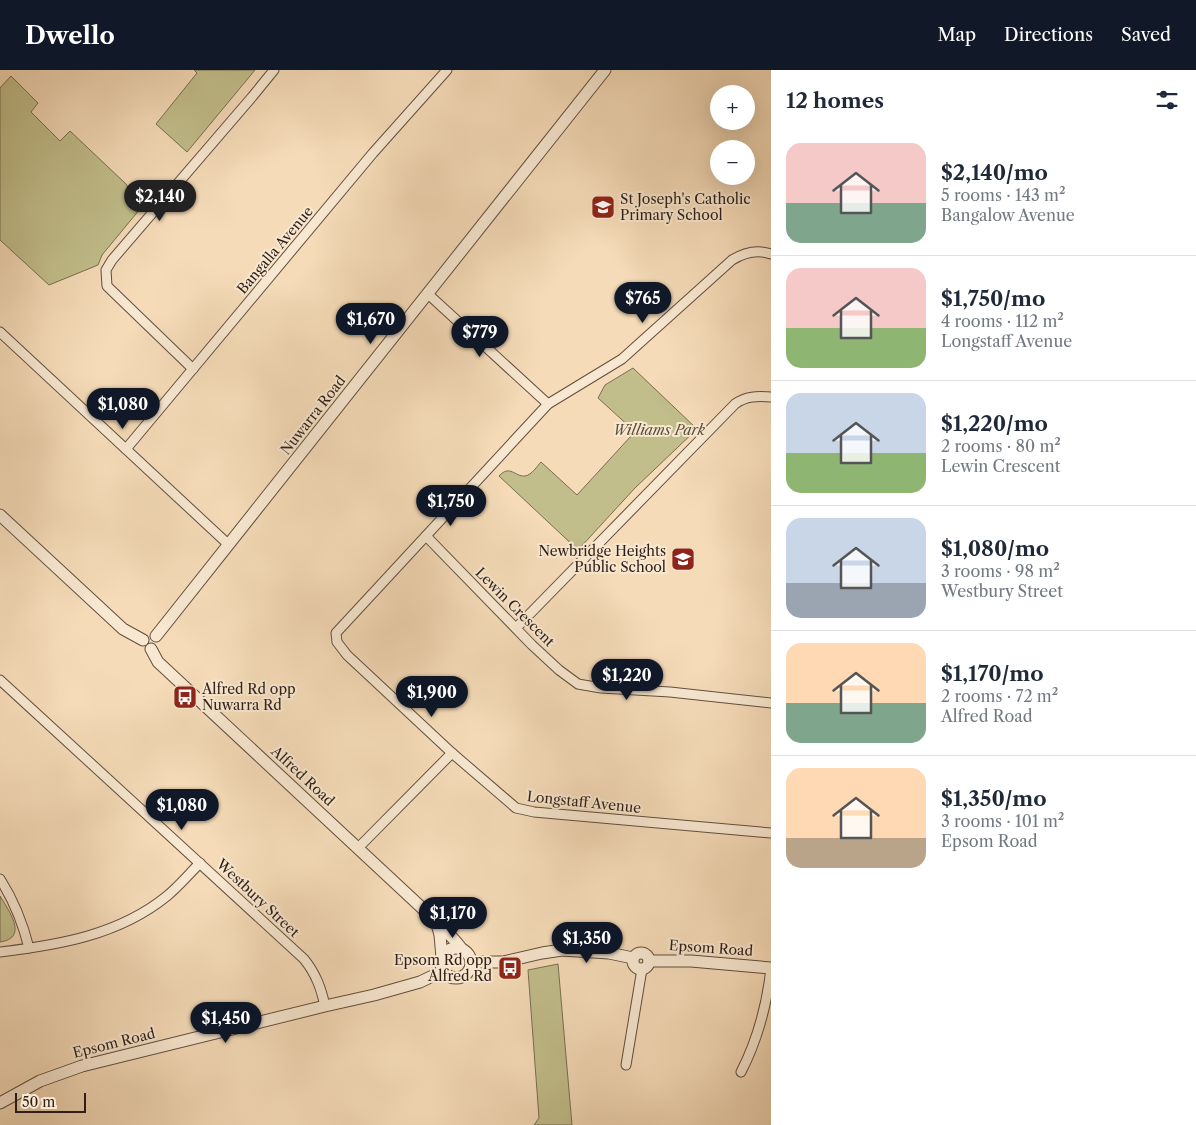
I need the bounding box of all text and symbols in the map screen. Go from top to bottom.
text: Dwello [25,21,115,50]
text: Map [937,24,976,46]
text: Directions [1004,24,1093,46]
text: Saved [1121,24,1171,46]
map controls [710,85,755,185]
button: + [710,85,755,130]
icon: filters [1153,86,1181,114]
text: 12 homes [786,88,884,113]
button: − [710,140,755,185]
text: $2,140/mo [941,160,1048,185]
icon: home [826,163,886,223]
pin: $2,140 [119,180,201,222]
text: 5 rooms · 143 m² [941,185,1065,205]
text: $2,140 [135,186,185,206]
place label: St Joseph's Catholic Primary School [620,190,751,224]
school or university icon: St Joseph's Catholic Primary School [590,194,616,220]
street label: Bangalla Avenue [233,202,317,298]
text: Bangalow Avenue [941,205,1075,225]
pin: $765 [613,282,673,324]
text: $1,750/mo [941,286,1045,311]
text: $765 [625,288,661,308]
icon: home [826,288,886,348]
pin: $1,670 [330,302,412,345]
text: $1,670 [347,309,395,329]
text: 4 rooms · 112 m² [941,311,1064,331]
pin: $779 [450,316,510,358]
text: $779 [462,322,498,342]
text: Longstaff Avenue [941,331,1072,351]
street label: Nuwarra Road [276,371,350,458]
pin: $1,080 [82,388,164,430]
text: $1,080 [98,394,148,414]
text: $1,220/mo [941,411,1048,436]
icon: home [826,413,886,473]
park label: Williams Park [613,421,706,439]
text: 2 rooms · 80 m² [941,436,1061,456]
text: Lewin Crescent [941,456,1060,476]
pin: $1,750 [410,484,492,527]
text: $1,750 [427,491,475,511]
text: $1,080/mo [941,536,1049,561]
icon: home [826,538,886,598]
place label: Newbridge Heights Public School [539,542,666,576]
school or university icon: Newbridge Heights Public School [670,546,696,572]
text: 3 rooms · 98 m² [941,561,1060,581]
street label: Lewin Crescent [472,564,558,650]
text: Westbury Street [941,581,1063,601]
pin: $1,220 [586,658,668,701]
text: $1,170/mo [941,661,1044,686]
icon: home [826,663,886,723]
text: $1,220 [602,665,652,685]
pin: $1,900 [391,676,473,718]
place label: Alfred Rd opp Nuwarra Rd [201,680,296,714]
text: $1,900 [407,682,457,702]
bus stop icon: Alfred Rd opp Nuwarra Rd [172,684,198,710]
text: 2 rooms · 72 m² [941,686,1058,706]
text: Alfred Road [941,706,1032,726]
street label: Alfred Road [267,741,339,810]
text: $1,350/mo [941,786,1047,811]
street label: Longstaff Avenue [526,787,642,817]
pin: $1,080 [141,788,223,831]
icon: home [826,788,886,848]
text: $1,080 [157,795,207,815]
text: 3 rooms · 101 m² [941,811,1064,831]
text: Epsom Road [941,831,1037,851]
street label: Westbury Street [212,854,303,941]
pin: $1,170 [412,896,494,939]
text: $1,170 [430,903,476,923]
pin: $1,350 [546,922,628,964]
text: $1,350 [563,928,611,948]
street label: Epsom Road [668,936,754,960]
place label: Epsom Rd opp Alfred Rd [394,951,492,985]
bus stop icon: Epsom Rd opp Alfred Rd [497,955,523,981]
pin: $1,450 [185,1002,267,1044]
text: $1,450 [201,1008,251,1028]
street label: Epsom Road [71,1024,158,1062]
scale bar [15,1090,86,1113]
text: 50 m [22,1093,55,1111]

